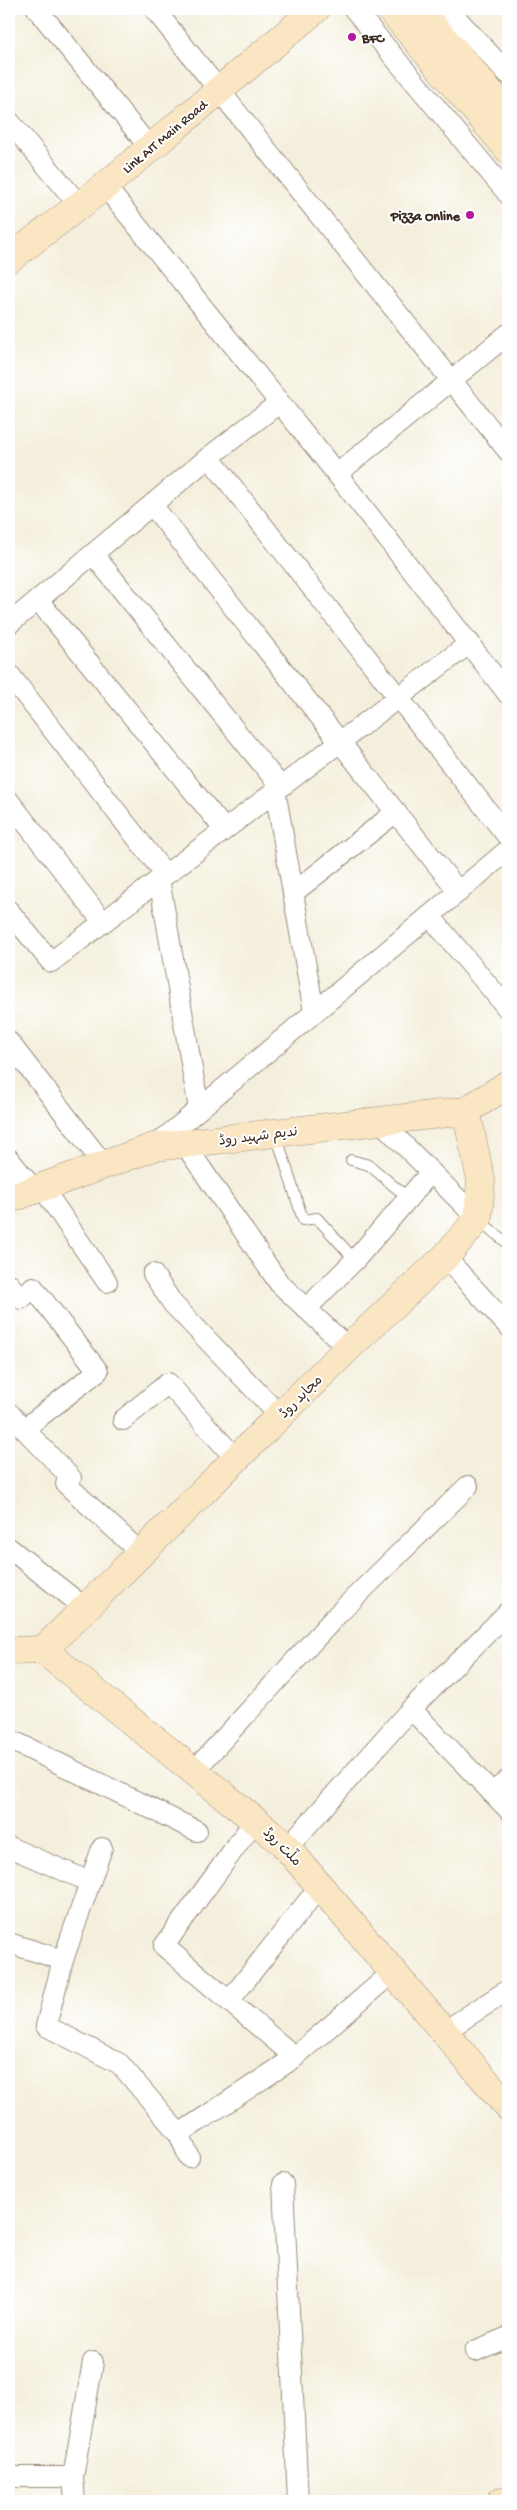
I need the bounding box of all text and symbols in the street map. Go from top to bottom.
marker: BFC [346,31,358,43]
place label: BFC [361,31,385,48]
street label: Link AIT Main Road [120,96,213,178]
place label: Pizza Online [390,209,461,226]
marker: Pizza Online [464,209,476,221]
street label: ندیم شہید روڈ [218,1123,299,1151]
street label: مجاہد روڈ [276,1372,327,1423]
street label: ملّت روڈ [258,1822,307,1871]

